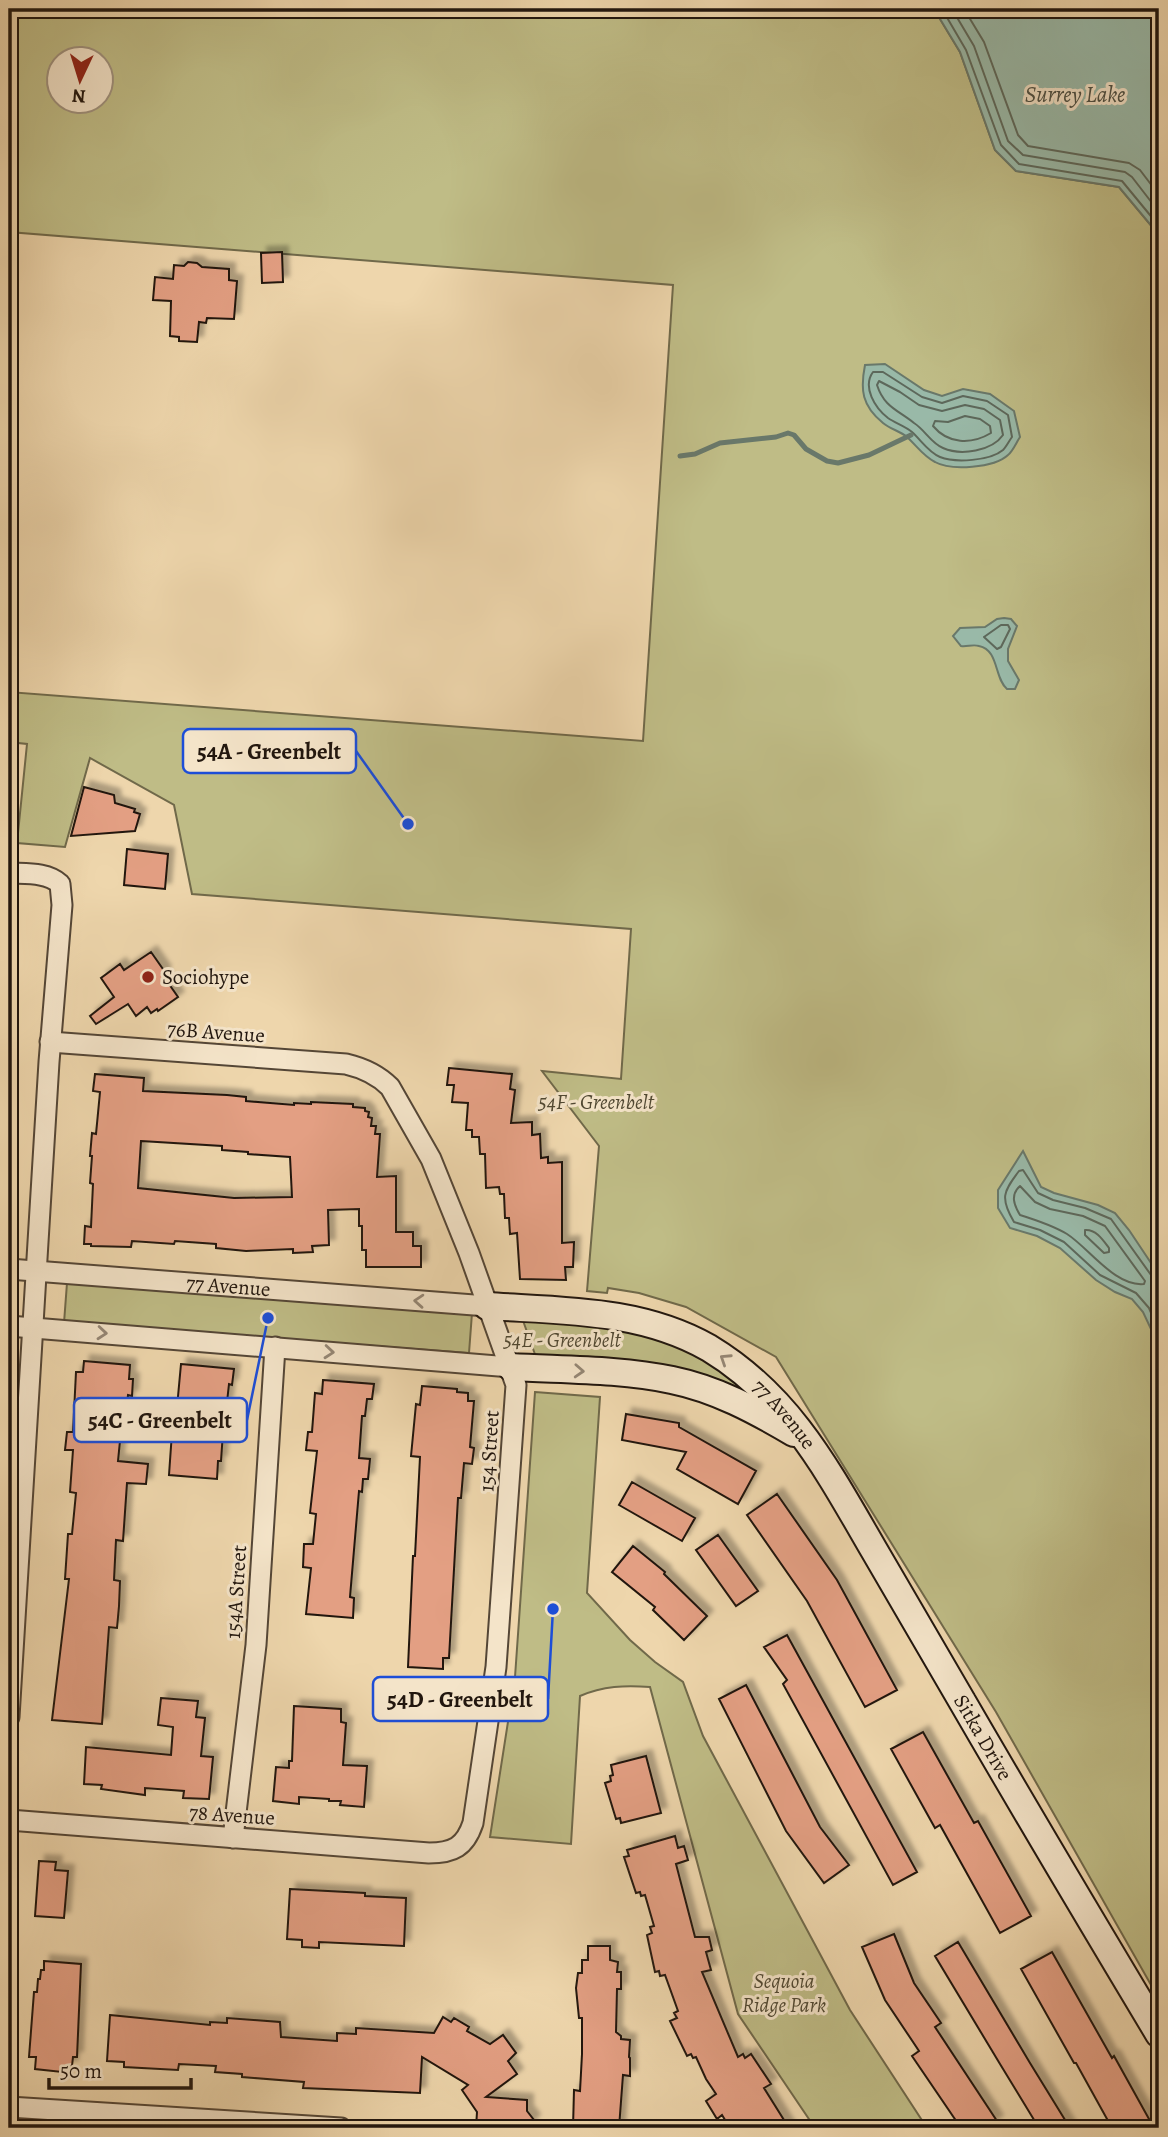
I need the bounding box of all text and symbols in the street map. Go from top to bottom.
north arrow [46,46,116,116]
water label: Surrey Lake [1025,79,1125,110]
text: N [71,82,87,109]
callout: 54A - Greenbelt [183,729,356,773]
text: 54A - Greenbelt [197,736,341,767]
place label: Sociohype [162,963,249,991]
marker: Sociohype [140,969,156,985]
street label: 76B Avenue [166,1015,266,1049]
park label: 54F - Greenbelt [537,1088,655,1116]
street label: 77 Avenue [185,1269,272,1303]
one-way arrow [414,1294,425,1309]
one-way arrow [97,1325,108,1340]
park label: 54E - Greenbelt [502,1326,622,1354]
one-way arrow [324,1344,335,1359]
one-way arrow [720,1355,733,1367]
one-way arrow [574,1363,585,1378]
street label: 77 Avenue [746,1373,822,1455]
callout: 54C - Greenbelt [74,1398,247,1442]
text: 54C - Greenbelt [88,1405,232,1436]
street label: 154 Street [472,1409,506,1493]
street label: 154A Street [219,1544,253,1640]
callout: 54D - Greenbelt [373,1677,548,1721]
text: 54D - Greenbelt [387,1684,533,1715]
street label: Sitka Drive [947,1689,1019,1785]
street label: 78 Avenue [188,1798,276,1832]
park label: Sequoia Ridge Park [742,1967,826,2019]
scale bar [49,2046,191,2090]
text: 50 m [60,2057,102,2085]

